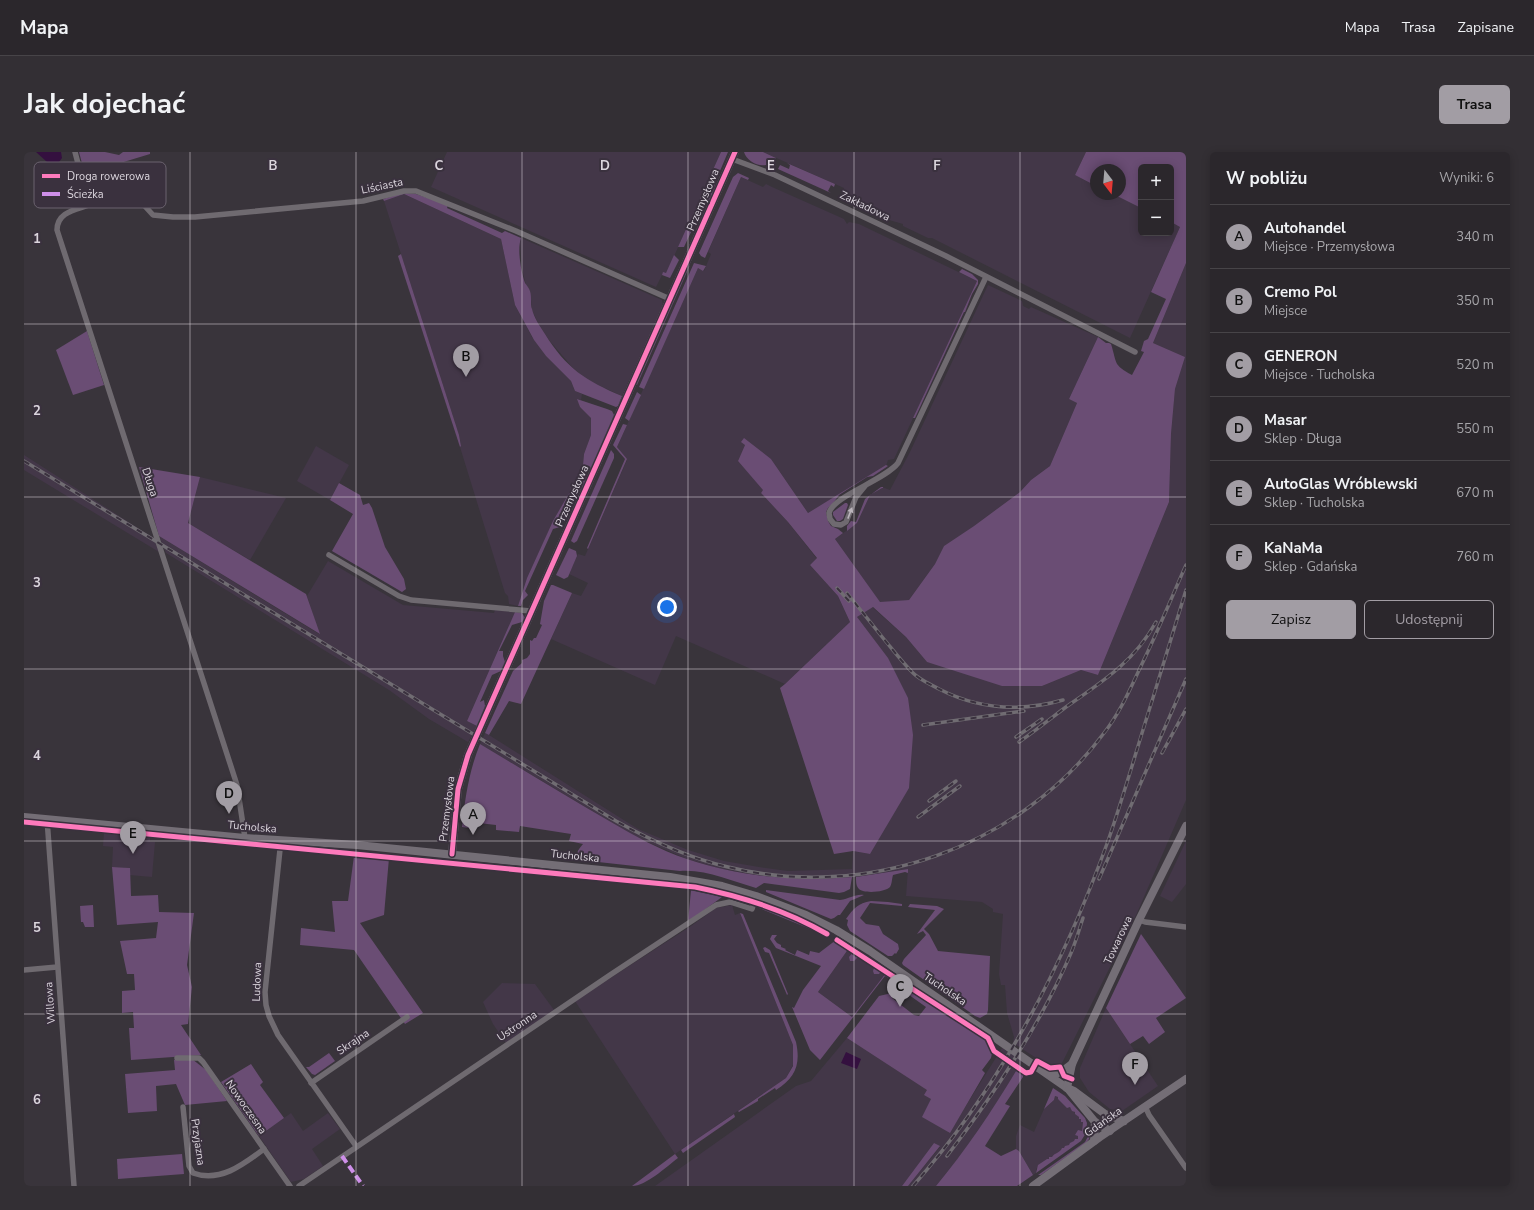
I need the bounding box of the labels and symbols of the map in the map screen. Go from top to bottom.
text: B [269,157,278,175]
text: C [435,157,444,175]
text: D [600,157,610,175]
text: E [767,157,775,175]
text: F [933,157,941,175]
legend [34,162,166,208]
north arrow [1090,164,1126,200]
street label: Przemysłowa [683,167,723,233]
text: Droga rowerowa [67,169,150,184]
street label: Liściasta [360,174,404,198]
text: Ścieżka [67,186,104,202]
street label: Zakładowa [837,187,893,225]
text: 1 [33,230,41,248]
pin: B [453,344,479,377]
text: 2 [33,402,41,420]
street label: Przemysłowa [552,463,592,529]
street label: Długa [138,465,162,499]
one-way arrow [847,506,853,518]
text: 3 [33,574,41,592]
your location [657,597,677,617]
text: 4 [33,747,41,765]
street label: Przemysłowa [436,775,458,843]
pin: D [216,781,242,814]
pin: A [460,802,486,835]
street label: Tucholska [227,817,277,837]
pin: E [120,821,146,854]
street label: Tucholska [550,846,600,866]
street label: Towarowa [1100,913,1136,967]
text: 5 [33,919,41,937]
street label: Ludowa [249,962,265,1002]
street label: Tucholska [920,969,970,1009]
pin: C [887,974,913,1007]
street label: Willowa [41,981,59,1025]
street label: Ustronna [494,1007,540,1045]
street label: Skrajna [334,1025,373,1058]
pin: F [1122,1052,1148,1085]
street label: Nowoczesna [222,1077,270,1137]
text: 6 [33,1091,41,1109]
street label: Gdańska [1081,1103,1125,1140]
street label: Przyjazna [187,1118,209,1167]

